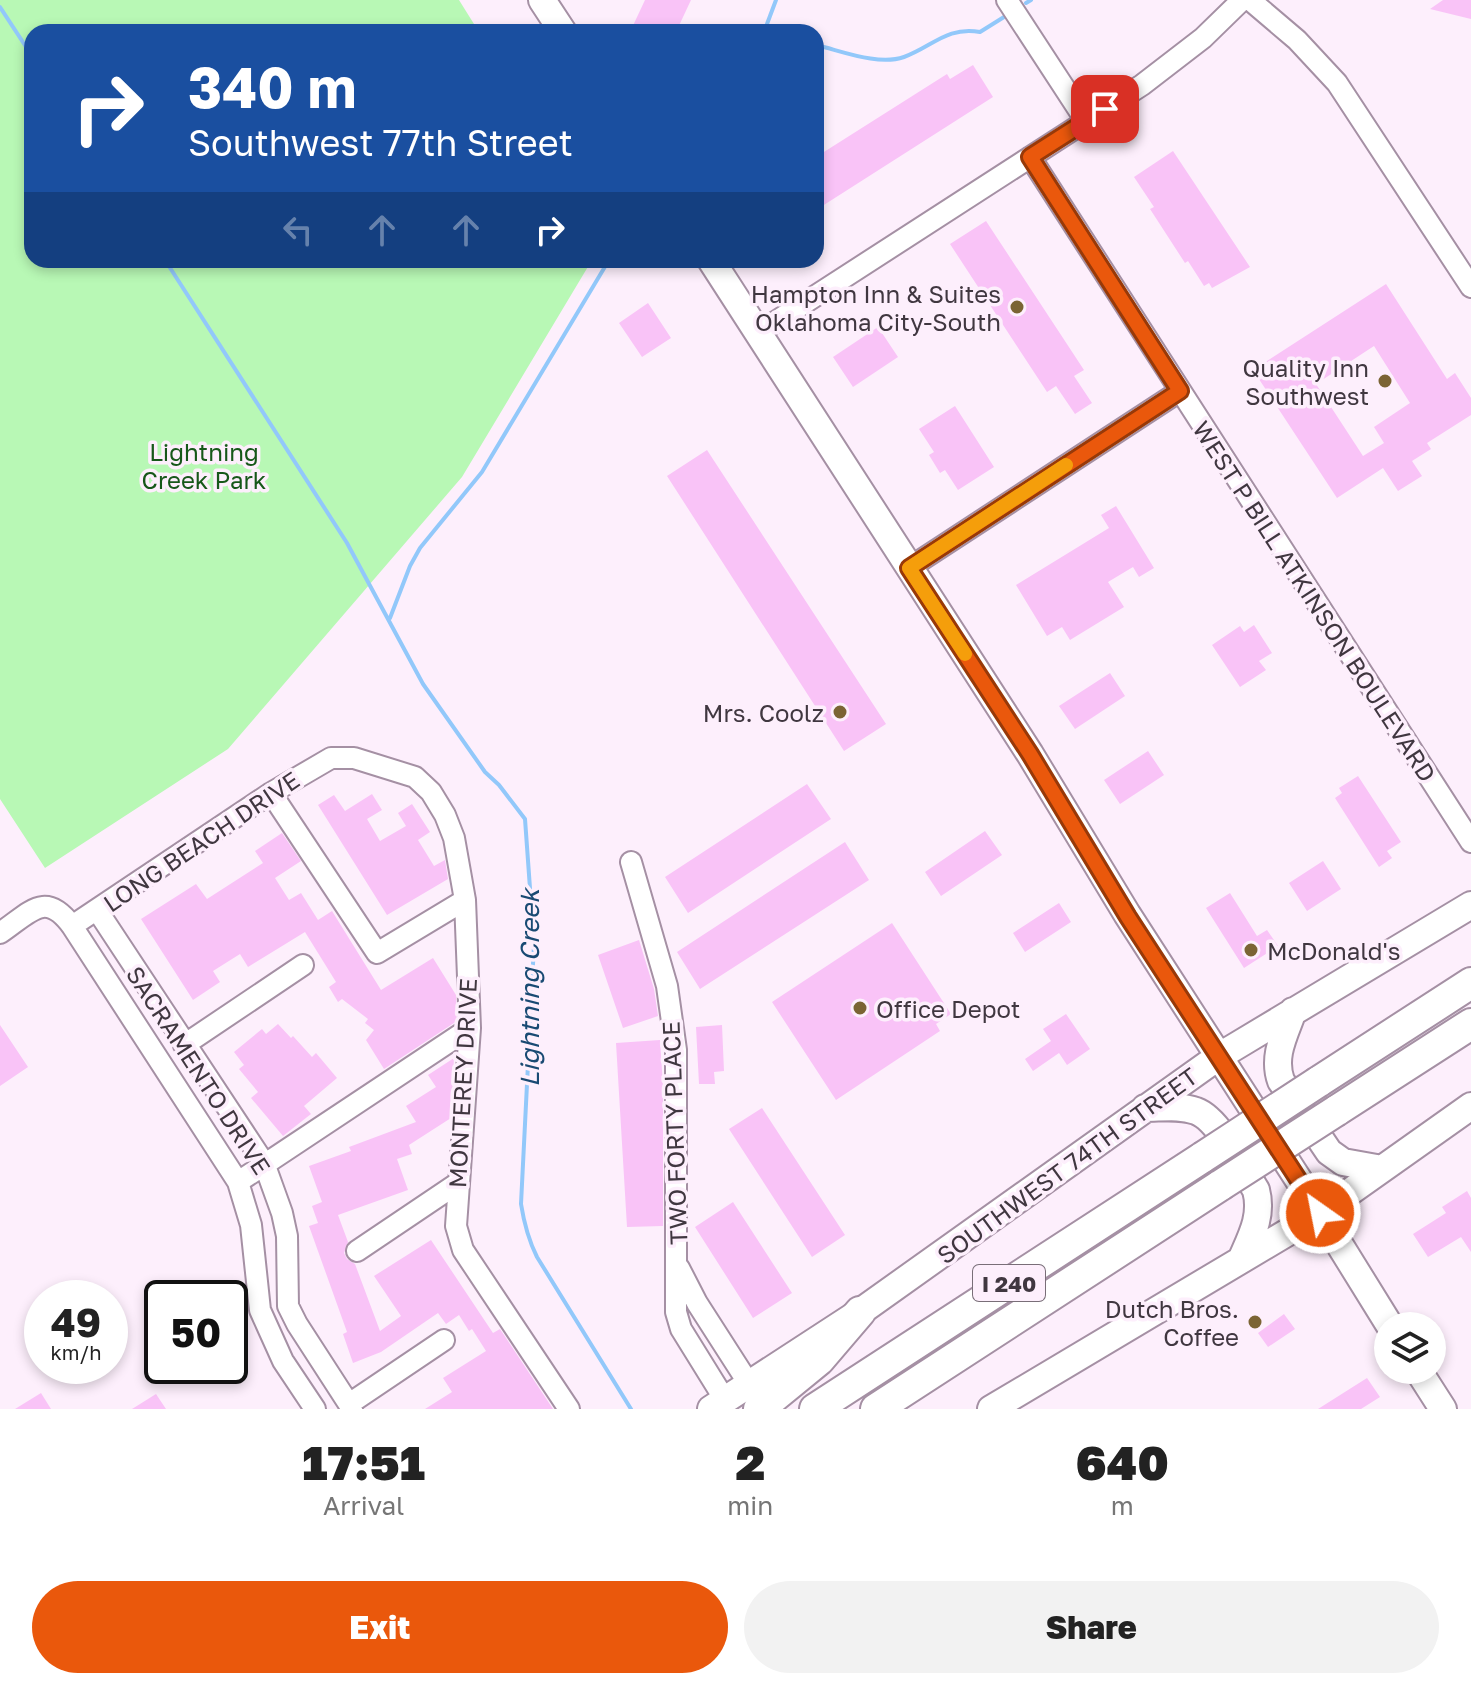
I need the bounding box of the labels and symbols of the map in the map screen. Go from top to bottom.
pin [1071,75,1139,143]
place label: Hampton Inn & Suites Oklahoma City-South [751,279,1001,336]
marker: Hampton Inn & Suites Oklahoma City-South [1008,298,1026,316]
place label: Quality Inn Southwest [1242,353,1369,410]
marker: Quality Inn Southwest [1376,372,1394,390]
street label: WEST P BILL ATKINSON BOULEVARD [1187,415,1443,787]
park label: Lightning Creek Park [142,437,266,494]
place label: Mrs. Coolz [703,698,824,727]
marker: Mrs. Coolz [831,703,849,721]
street label: LONG BEACH DRIVE [98,765,304,917]
water label: Lightning Creek [514,887,545,1087]
place label: McDonald's [1267,936,1400,965]
marker: McDonald's [1242,941,1260,959]
street label: SACRAMENTO DRIVE [121,960,277,1180]
street label: MONTEREY DRIVE [442,977,482,1189]
place label: Office Depot [876,994,1020,1023]
marker: Office Depot [851,999,869,1017]
street label: TWO FORTY PLACE [656,1021,692,1245]
street label: SOUTHWEST 74TH STREET [931,1061,1203,1269]
position arrow [1278,1171,1362,1255]
road number: I 240 [973,1265,1045,1301]
speed limit sign: 50 [144,1280,248,1384]
place label: Dutch Bros. Coffee [1105,1294,1239,1351]
marker: Dutch Bros. Coffee [1246,1313,1264,1331]

